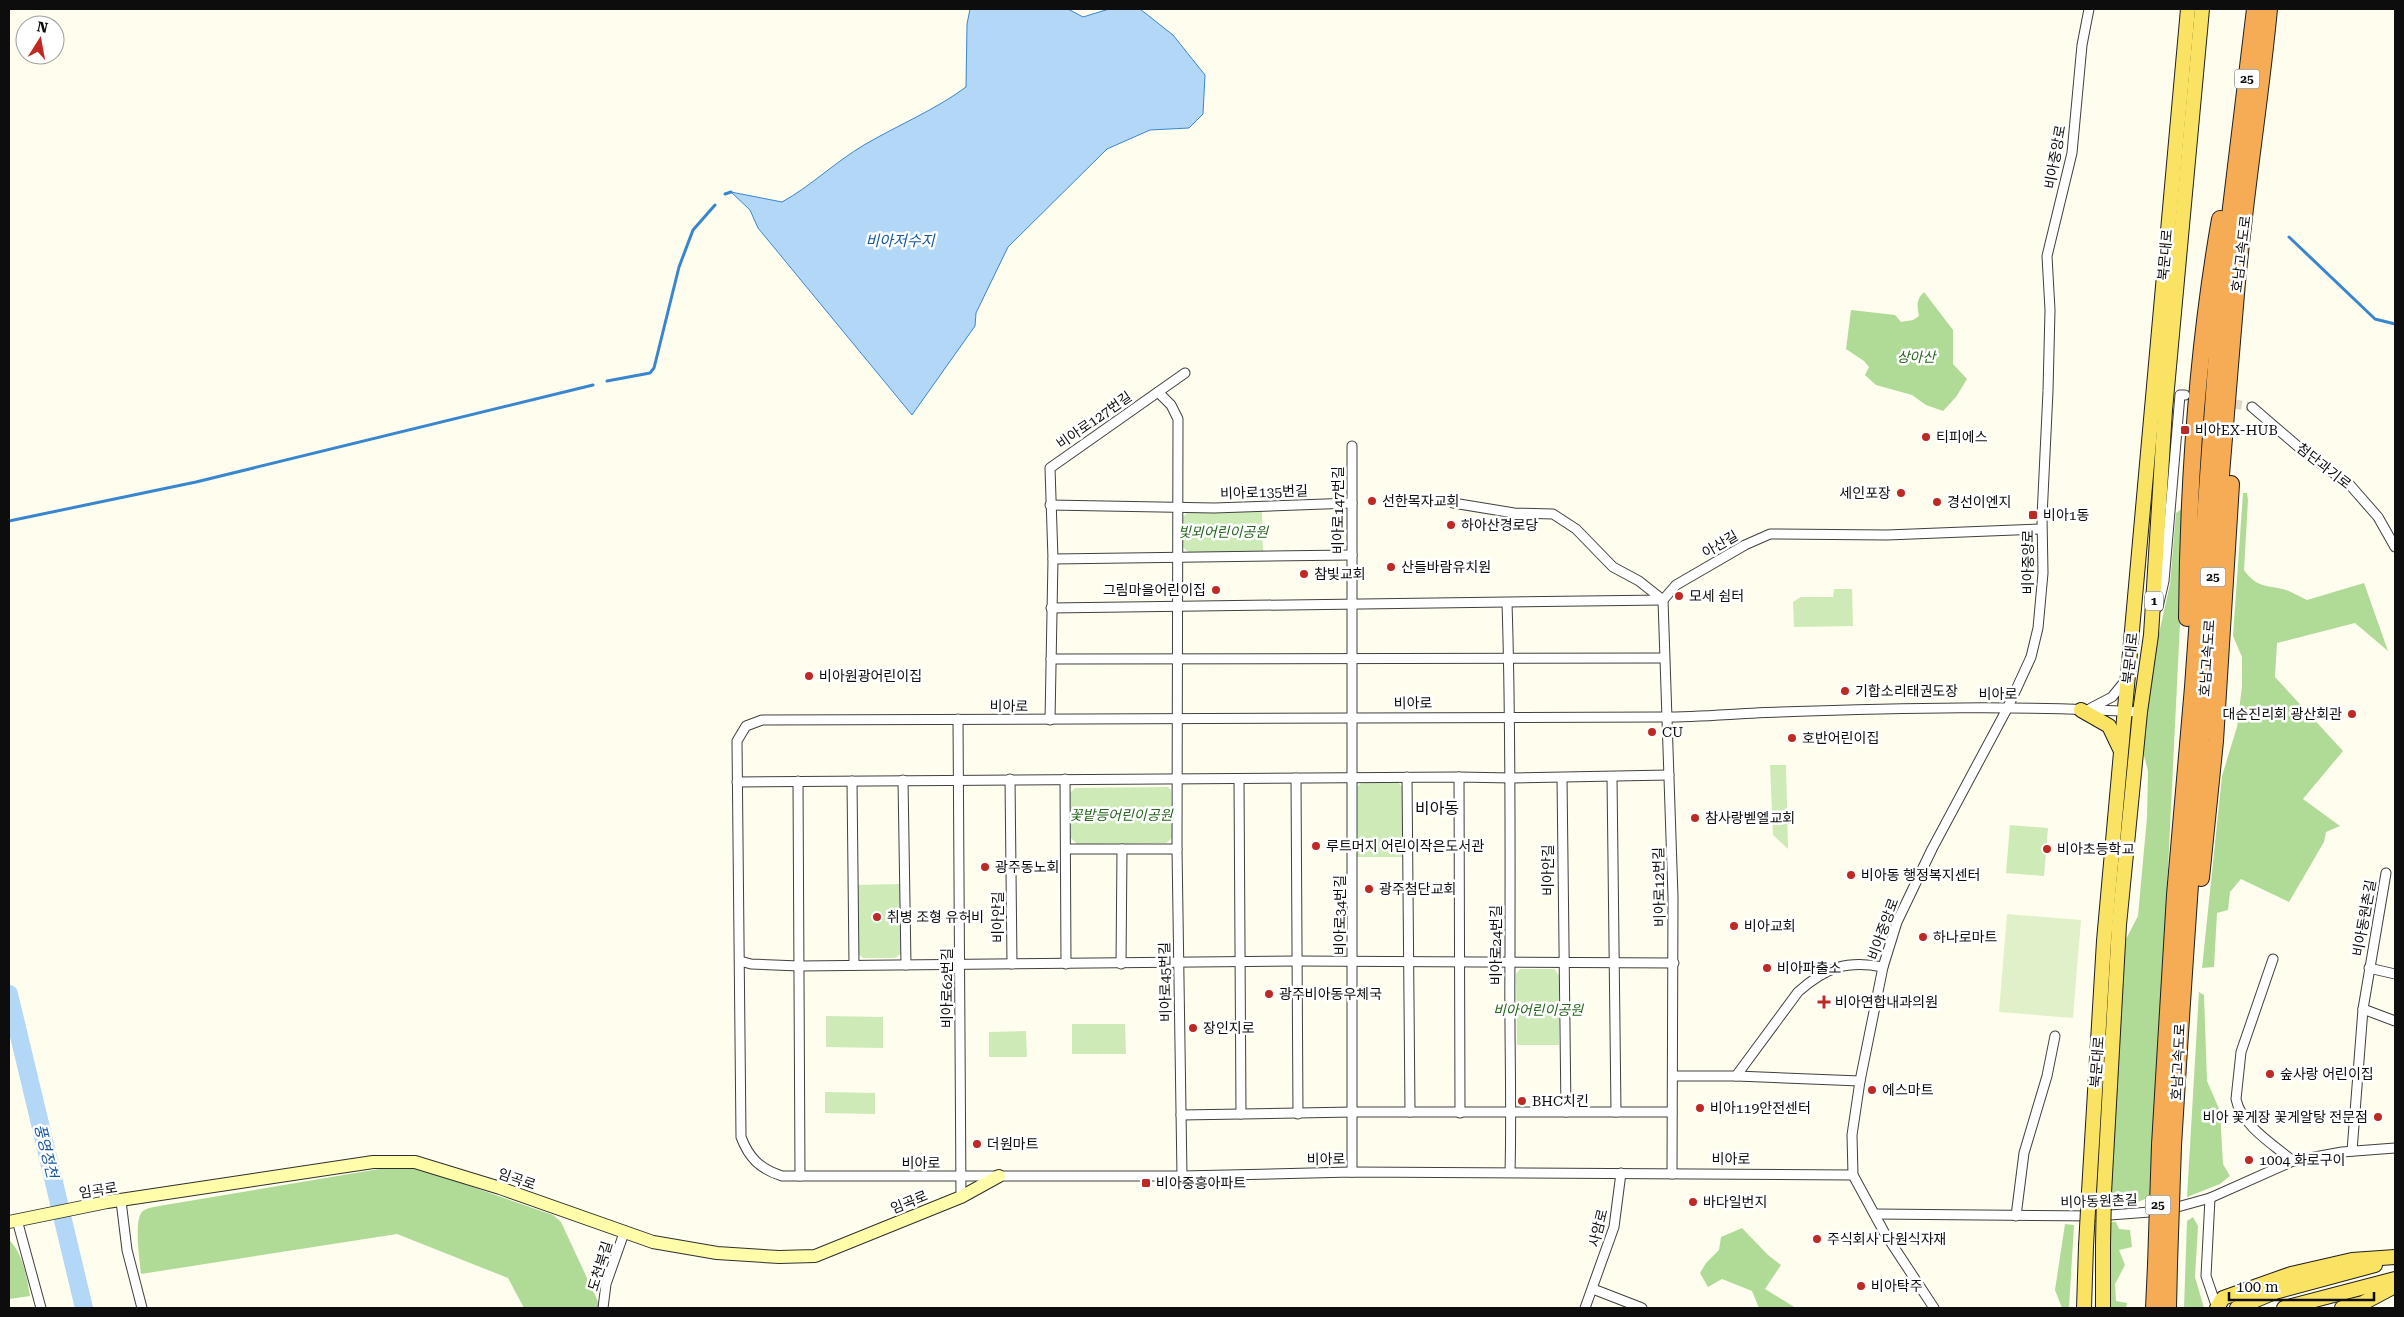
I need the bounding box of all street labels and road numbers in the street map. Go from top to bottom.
road number: 25 [2234,70,2260,88]
street label: 비아중앙로 [2042,124,2068,190]
street label: 호남고속도로 [2228,215,2254,293]
street label: 북문대로 [2155,229,2175,281]
street label: 비아로127번길 [1053,388,1135,452]
street label: 첨단과기로 [2294,440,2354,492]
street label: 비아로147번길 [1330,466,1346,554]
street label: 비아로135번길 [1220,482,1308,502]
street label: 아산길 [1699,527,1741,561]
street label: 비아중앙로 [2020,530,2036,594]
road number: 25 [2200,568,2226,586]
road number: 1 [2145,592,2163,610]
street label: 호남고속도로 [2196,619,2218,697]
street label: 북문대로 [2119,631,2141,684]
street label: 비아로 [1979,686,2017,702]
street label: 비아로 [1394,695,1433,711]
street label: 비아로 [990,698,1029,714]
street label: 비아안길 [1540,844,1556,896]
street label: 비아로12번길 [1650,847,1668,927]
street label: 비아로34번길 [1332,875,1348,955]
street label: 비아동원촌길 [2349,879,2379,957]
street label: 비아안길 [990,891,1006,943]
street label: 비아중앙로 [1864,896,1902,962]
street label: 비아로24번길 [1488,905,1504,985]
street label: 비아로45번길 [1156,942,1174,1022]
street label: 비아로62번길 [939,948,955,1028]
street label: 호남고속도로 [2168,1023,2188,1101]
street label: 북문대로 [2087,1036,2107,1088]
street label: 비아로 [1307,1151,1346,1167]
street label: 비아로 [1712,1151,1750,1167]
street label: 비아로 [902,1155,940,1171]
street label: 임곡로 [496,1165,538,1193]
street label: 임곡로 [78,1179,118,1201]
street label: 임곡로 [888,1187,930,1217]
street label: 비아동원촌길 [2060,1192,2138,1210]
road number: 25 [2146,1196,2170,1214]
street label: 사암로 [1586,1207,1610,1249]
street label: 도천북길 [585,1239,615,1293]

